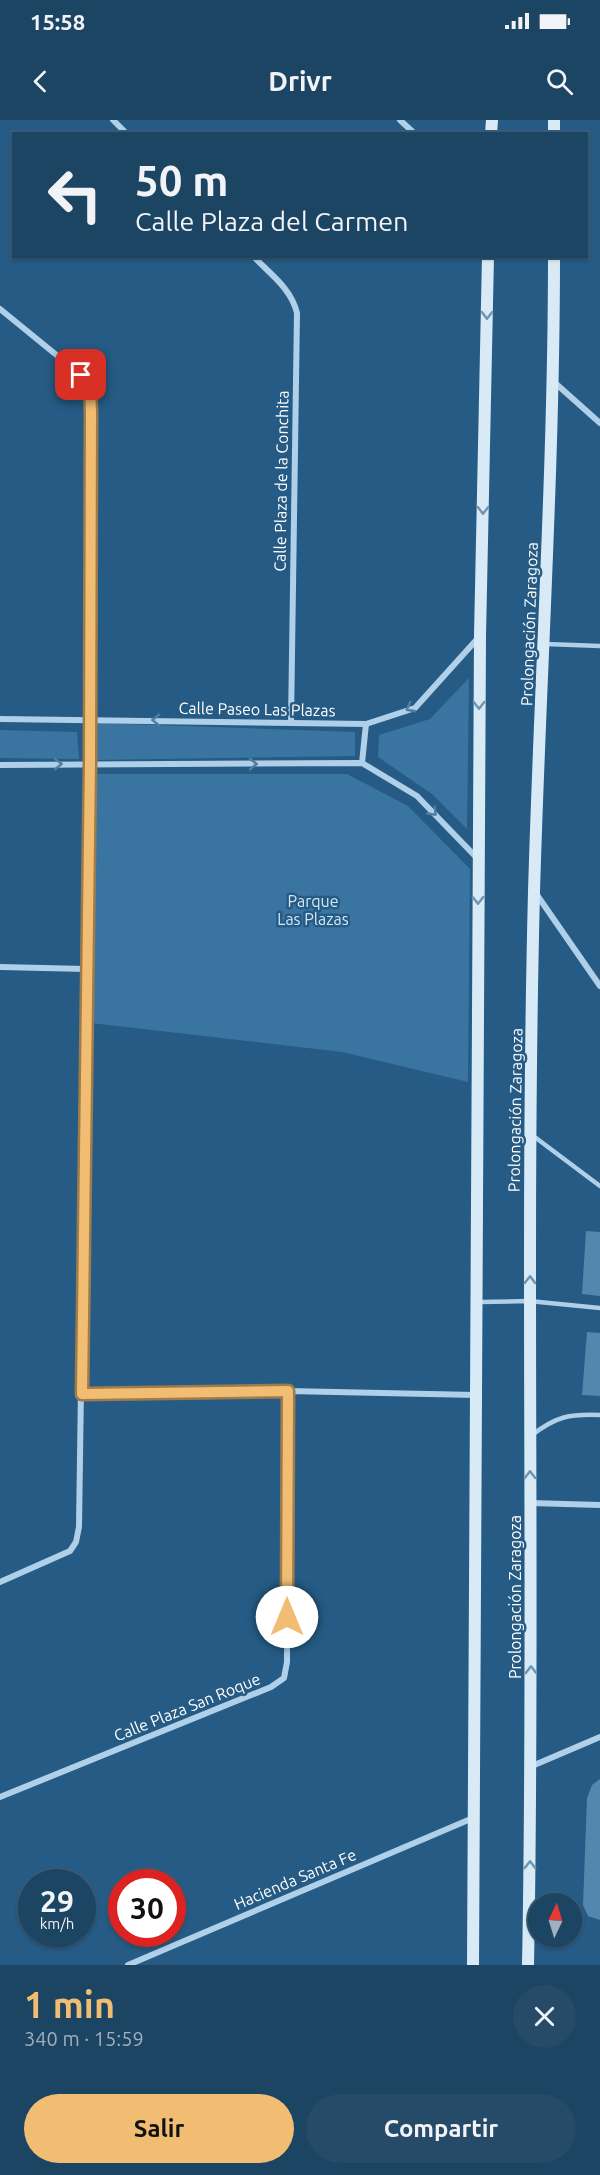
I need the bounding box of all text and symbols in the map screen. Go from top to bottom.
text: 15:58 [30,9,85,34]
icon: back [24,65,57,98]
icon: search [543,65,576,98]
text: Drivr [268,66,332,96]
icon: left [36,156,114,234]
text: 50 m [135,157,229,204]
text: Calle Plaza del Carmen [135,206,409,236]
one-way arrow [481,310,493,319]
pin [55,349,106,400]
icon: arrive [64,358,97,391]
street label: Calle Plaza de la Conchita [270,390,292,572]
one-way arrow [476,505,489,514]
street label: Prolongación Zaragoza [517,542,541,706]
street label: Calle Paseo Las Plazas [178,699,336,719]
one-way arrow [473,700,485,709]
one-way arrow [406,701,416,712]
one-way arrow [151,714,160,727]
one-way arrow [54,758,63,771]
one-way arrow [249,758,258,770]
one-way arrow [426,805,437,815]
park label: Parque Las Plazas [277,892,349,928]
one-way arrow [472,895,484,904]
street label: Prolongación Zaragoza [505,1028,525,1192]
one-way arrow [524,1275,536,1284]
one-way arrow [524,1470,536,1479]
street label: Prolongación Zaragoza [506,1515,524,1679]
position arrow [255,1585,319,1649]
one-way arrow [525,1665,538,1674]
street label: Calle Plaza San Roque [111,1669,263,1745]
street label: Hacienda Santa Fe [231,1845,359,1913]
one-way arrow [524,1860,536,1869]
speed limit sign: 30 [108,1869,186,1947]
text: 29 [40,1884,74,1918]
north arrow [528,1893,582,1947]
map controls [528,1893,582,1947]
text: km/h [40,1915,74,1932]
text: 1 min [24,1984,115,2025]
button: close [513,1985,576,2048]
text: 340 m · 15:59 [24,2027,144,2050]
button: Salir [24,2094,294,2163]
button: Compartir [306,2094,576,2163]

